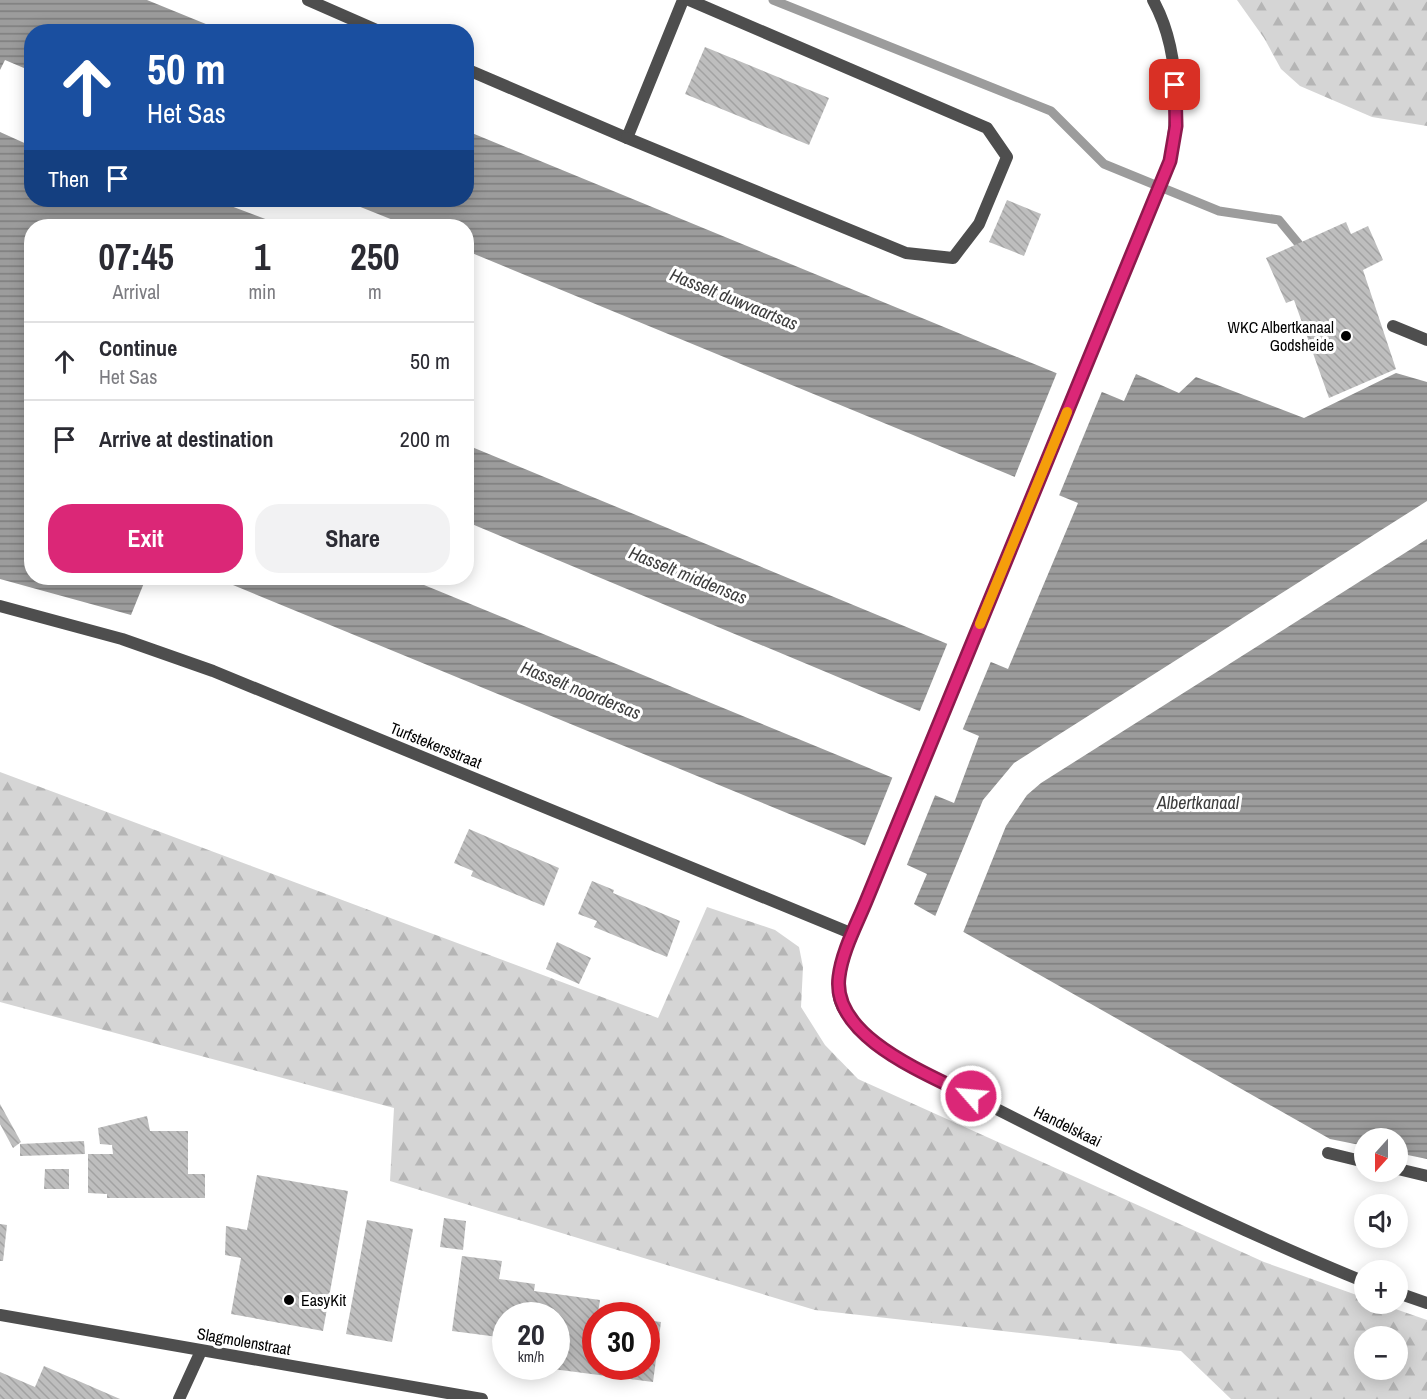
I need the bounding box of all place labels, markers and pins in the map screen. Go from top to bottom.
pin [1149,59,1200,110]
place label: WKC Albertkanaal Godsheide [1228,316,1334,356]
marker: WKC Albertkanaal Godsheide [1339,329,1353,343]
place label: EasyKit [301,1289,347,1311]
marker: EasyKit [282,1293,296,1307]

